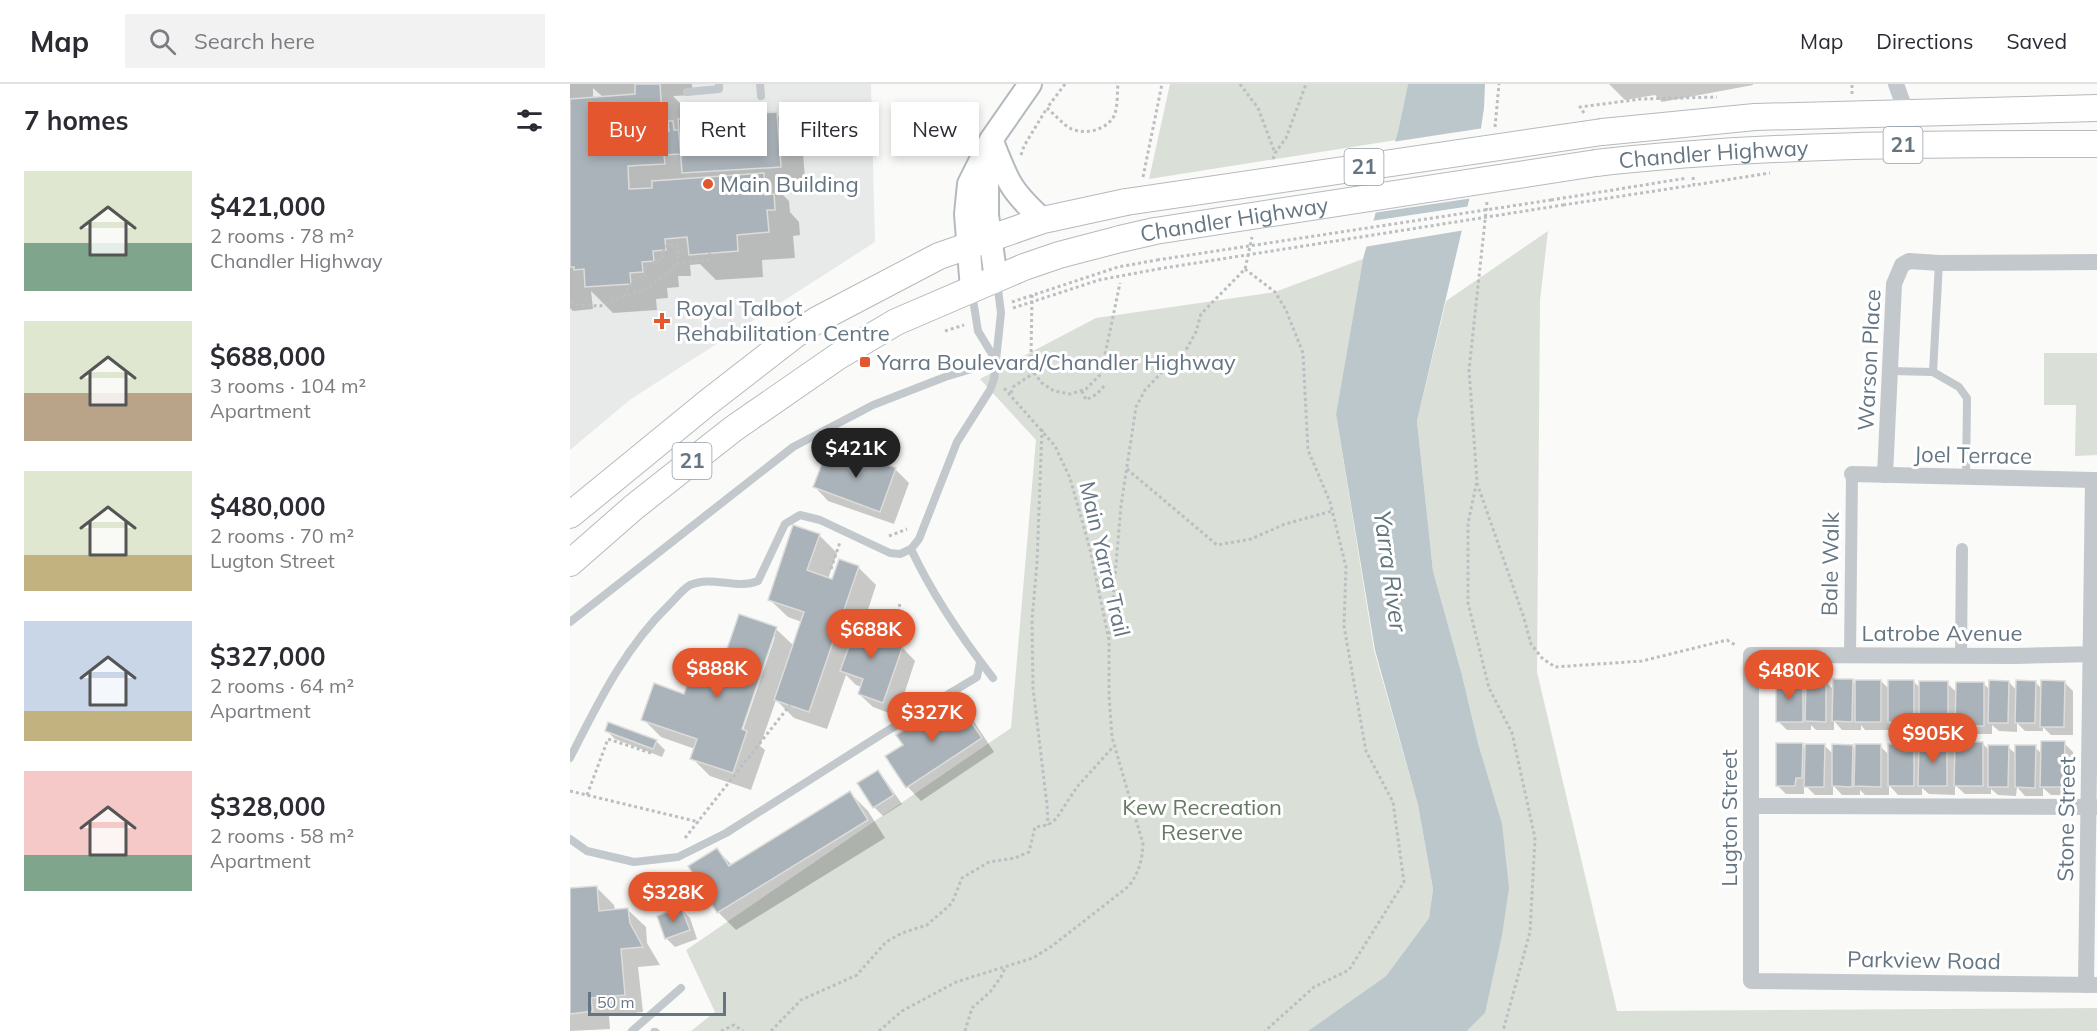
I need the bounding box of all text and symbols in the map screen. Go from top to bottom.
search box [125,14,545,68]
text: Map [30,24,89,59]
icon: search [146,25,179,58]
text: Search here [194,27,315,55]
text: Map [1800,28,1843,54]
text: Directions [1876,28,1973,54]
text: Saved [2006,28,2067,54]
chip: Buy [588,102,668,156]
chip: Rent [680,102,767,156]
chip: Filters [779,102,879,156]
chip: New [891,102,979,156]
text: 7 homes [24,104,128,137]
icon: filters [513,104,546,137]
road number: 21 [1884,127,1922,163]
street label: Chandler Highway [1617,134,1809,174]
road number: 21 [1344,149,1384,185]
place label: Main Building [720,170,859,198]
marker: Main Building [701,177,715,191]
text: $421,000 [210,190,326,223]
street label: Chandler Highway [1137,190,1331,248]
icon: home [72,195,144,267]
text: 2 rooms · 78 m² [210,223,354,248]
text: Chandler Highway [210,248,383,273]
street label: Warson Place [1851,288,1887,432]
place label: Royal Talbot Rehabilitation Centre [676,294,890,347]
marker: Royal Talbot Rehabilitation Centre [653,312,671,330]
text: $688,000 [210,340,326,373]
icon: home [72,345,144,417]
place label: Yarra Boulevard/Chandler Highway [876,348,1236,376]
marker: Yarra Boulevard/Chandler Highway [858,355,872,369]
text: 3 rooms · 104 m² [210,373,366,398]
text: Apartment [210,398,311,423]
pin: $421K [814,428,898,479]
text: $421K [825,435,887,460]
street label: Joel Terrace [1914,440,2032,470]
road number: 21 [672,443,712,479]
street label: Main Yarra Trail [1073,478,1137,640]
text: $480,000 [210,490,326,523]
icon: home [72,495,144,567]
water label: Yarra River [1368,508,1414,635]
street label: Bale Walk [1815,511,1845,616]
text: 2 rooms · 70 m² [210,523,354,548]
text: Lugton Street [210,548,335,573]
pin: $688K [829,609,913,660]
text: $688K [840,616,902,641]
street label: Latrobe Avenue [1862,619,2022,647]
text: $327,000 [210,640,326,673]
icon: home [72,645,144,717]
pin: $888K [675,648,759,699]
pin: $480K [1747,650,1831,701]
text: $888K [686,655,748,680]
text: $480K [1758,657,1820,682]
text: 2 rooms · 64 m² [210,673,354,698]
pin: $327K [890,692,974,743]
text: Apartment [210,698,311,723]
text: $327K [901,699,963,724]
pin: $905K [1891,713,1975,764]
text: $905K [1902,720,1964,745]
street label: Lugton Street [1715,749,1743,887]
street label: Stone Street [2051,756,2081,882]
text: $328,000 [210,790,326,823]
park label: Kew Recreation Reserve [1122,793,1282,846]
icon: home [72,795,144,867]
text: 2 rooms · 58 m² [210,823,354,848]
text: Apartment [210,848,311,873]
pin: $328K [631,872,715,923]
text: $328K [642,879,704,904]
street label: Parkview Road [1847,945,2001,975]
scale bar [588,989,726,1016]
text: 50 m [597,992,634,1012]

